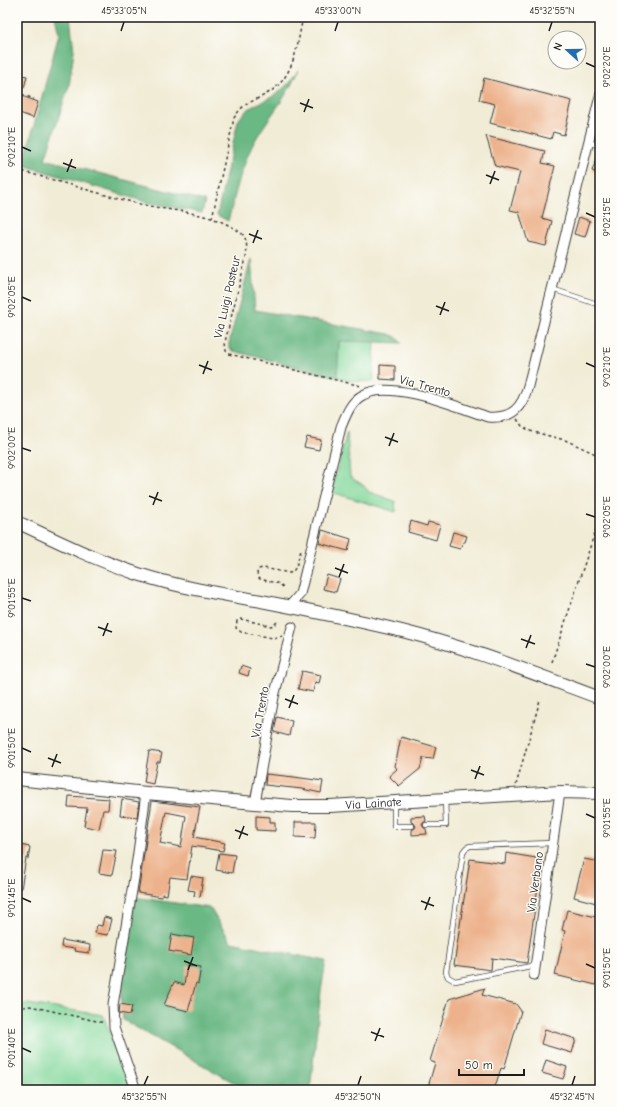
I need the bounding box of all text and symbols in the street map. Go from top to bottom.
text: 45°33'05"N [101,5,147,17]
text: 45°33'00"N [315,5,361,17]
text: 45°32'55"N [529,5,575,17]
north arrow [547,30,587,70]
text: N [551,41,565,52]
text: 9°02'20"E [601,46,613,88]
text: 9°02'10"E [6,127,18,167]
text: 9°02'15"E [601,197,613,237]
street label: Via Luigi Pasteur [211,254,243,340]
text: 9°02'05"E [6,276,18,318]
text: 9°02'10"E [601,347,613,387]
street label: Via Trento [398,372,452,400]
text: 9°02'00"E [6,427,18,469]
text: 9°02'05"E [601,496,613,538]
text: 9°01'55"E [6,578,18,618]
text: 9°02'00"E [601,646,613,688]
street label: Via Trento [248,685,272,739]
text: 9°01'50"E [6,728,18,768]
street label: Via Lainate [345,795,402,812]
text: 9°01'55"E [601,798,613,838]
street label: Via Verbano [524,851,546,913]
text: 9°01'45"E [6,879,18,917]
text: 9°01'50"E [601,948,613,988]
text: 9°01'40"E [6,1028,18,1068]
scale bar [459,1051,524,1077]
text: 50 m [465,1058,493,1072]
text: 45°32'55"N [121,1091,167,1103]
text: 45°32'50"N [335,1091,381,1103]
text: 45°32'45"N [550,1091,594,1103]

